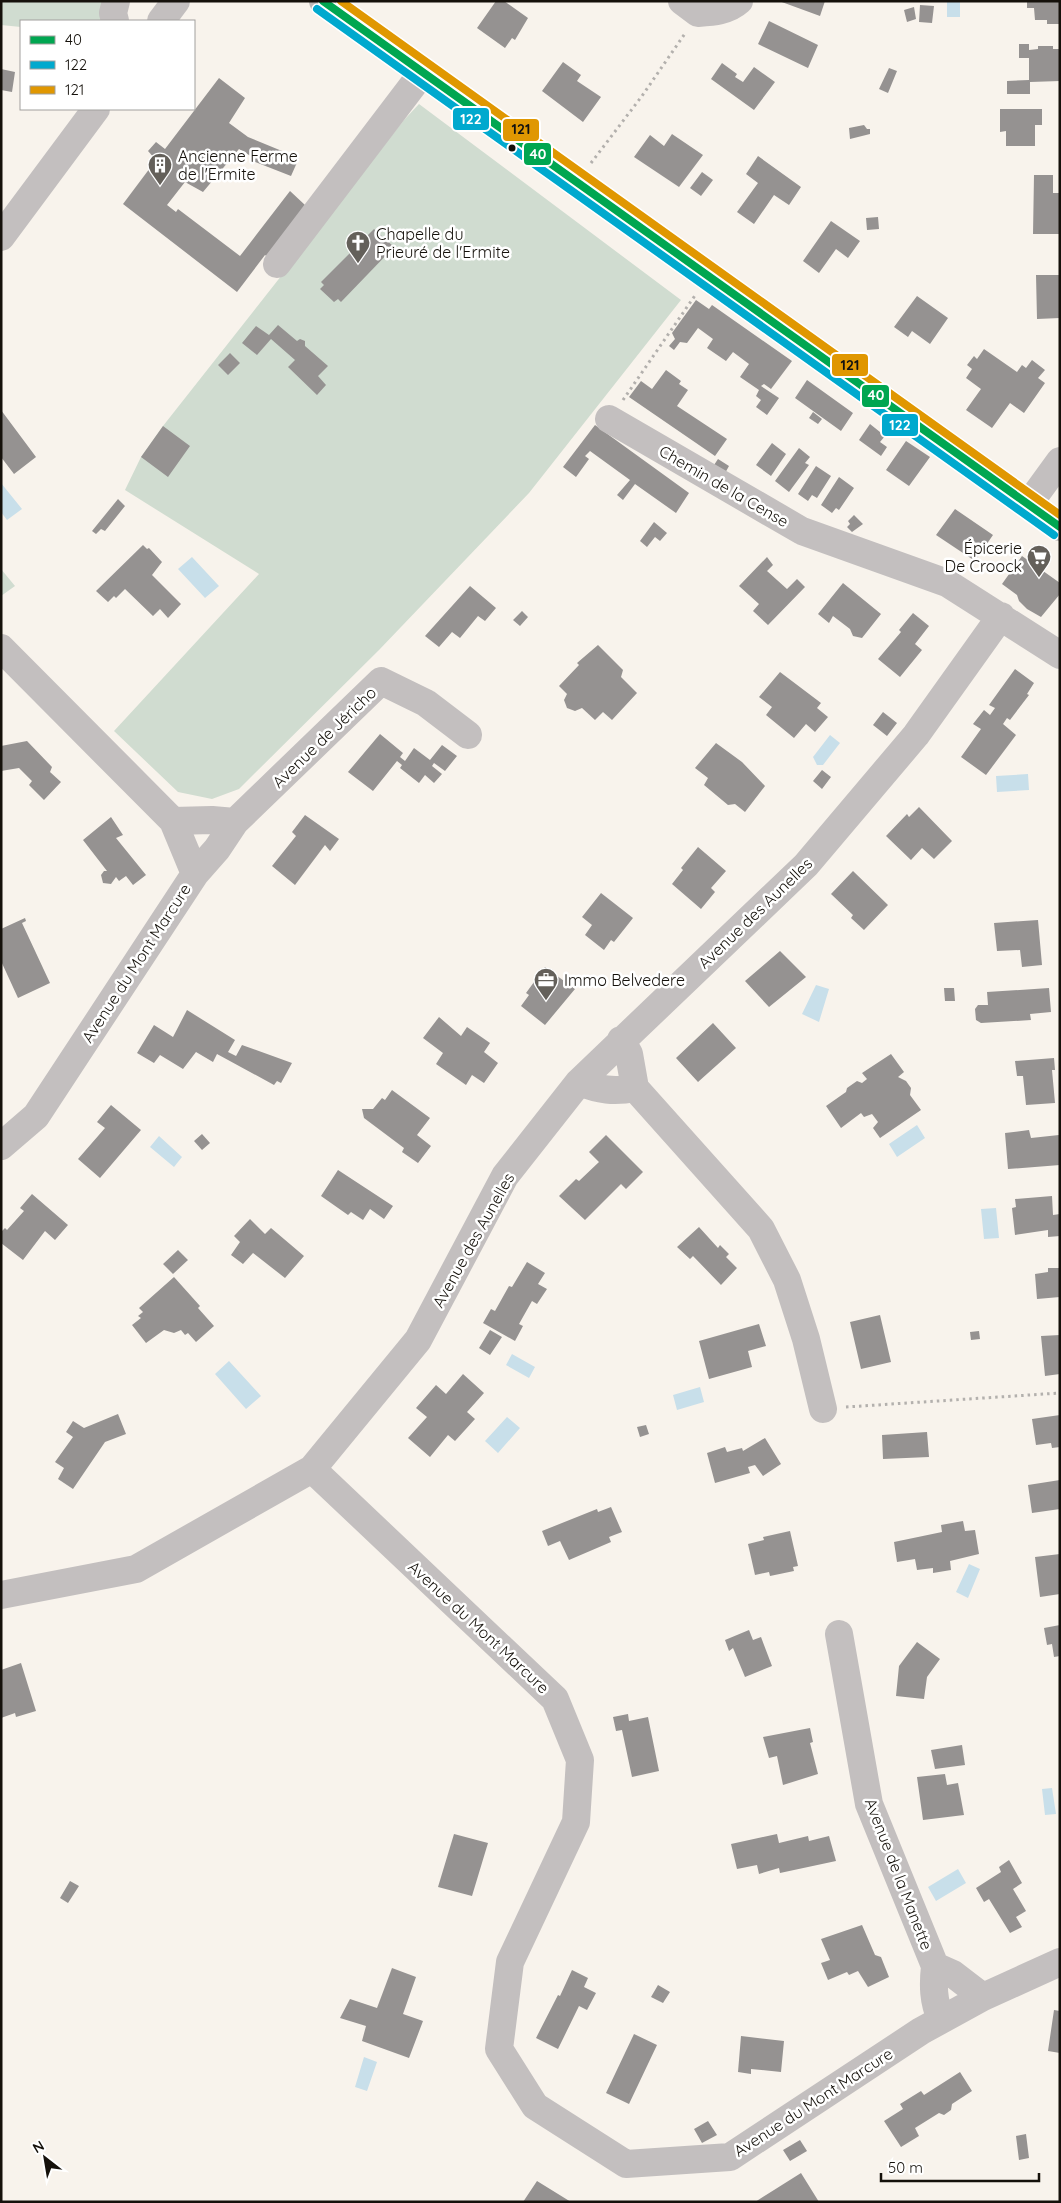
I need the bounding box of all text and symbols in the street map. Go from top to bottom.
legend [20,20,195,110]
text: 40 [65,30,82,49]
text: 122 [65,55,87,74]
text: 121 [65,80,84,99]
line badge: 122 [452,107,490,131]
text: 122 [460,110,482,128]
line badge: 121 [502,118,540,142]
text: 121 [512,120,530,138]
line badge: 40 [523,142,552,166]
unlabelled marker [507,143,517,153]
text: 40 [530,145,547,163]
place label: Ancienne Ferme de l'Ermite [178,146,298,184]
building icon: Ancienne Ferme de l'Ermite [147,152,173,186]
place label: Chapelle du Prieuré de l'Ermite [376,224,510,262]
church icon: Chapelle du Prieuré de l'Ermite [345,230,371,264]
line badge: 121 [831,353,869,377]
text: 121 [841,356,859,374]
line badge: 40 [861,384,890,408]
text: 40 [868,386,885,404]
line badge: 122 [881,413,919,437]
text: 122 [889,416,911,434]
street label: Chemin de la Cense [656,441,792,531]
place label: Épicerie De Croock [945,538,1022,576]
supermarket icon: Épicerie De Croock [1026,544,1052,578]
street label: Avenue de Jéricho [268,682,380,792]
street label: Avenue des Aunelles [694,853,816,973]
street label: Avenue du Mont Marcure [77,880,195,1046]
office icon: Immo Belvedere [533,967,559,1001]
place label: Immo Belvedere [564,970,685,990]
street label: Avenue des Aunelles [428,1169,518,1311]
street label: Avenue du Mont Marcure [404,1556,554,1698]
street label: Avenue de la Manette [861,1795,937,1953]
street label: Avenue du Mont Marcure [730,2043,896,2161]
north arrow [20,2133,70,2183]
text: N [29,2136,47,2157]
scale bar [881,2150,1038,2182]
text: 50 m [888,2158,923,2177]

